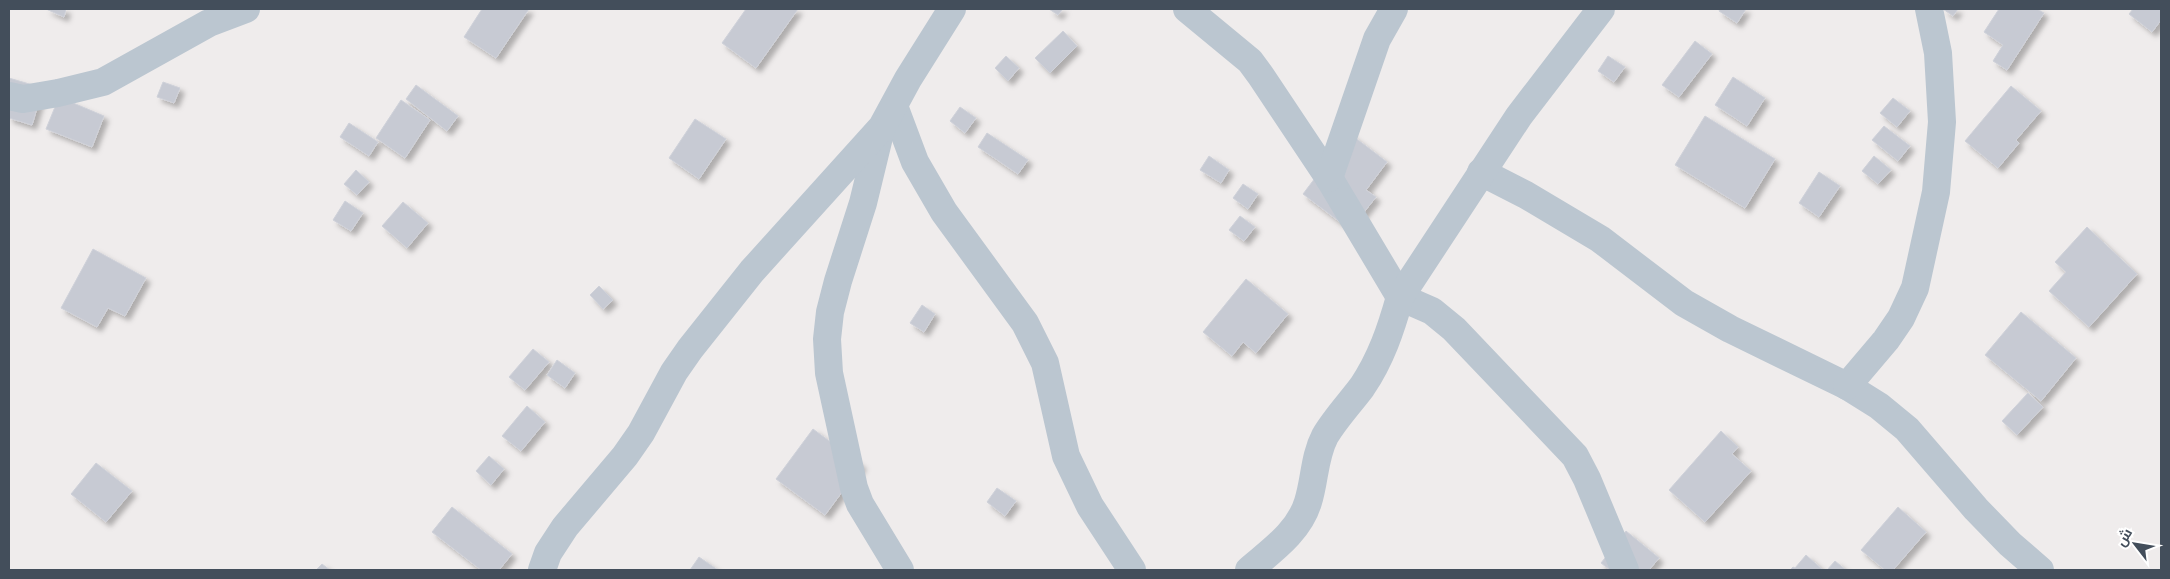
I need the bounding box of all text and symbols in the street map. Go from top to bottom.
north arrow [2110,519,2160,569]
text: ش [2111,524,2136,550]

